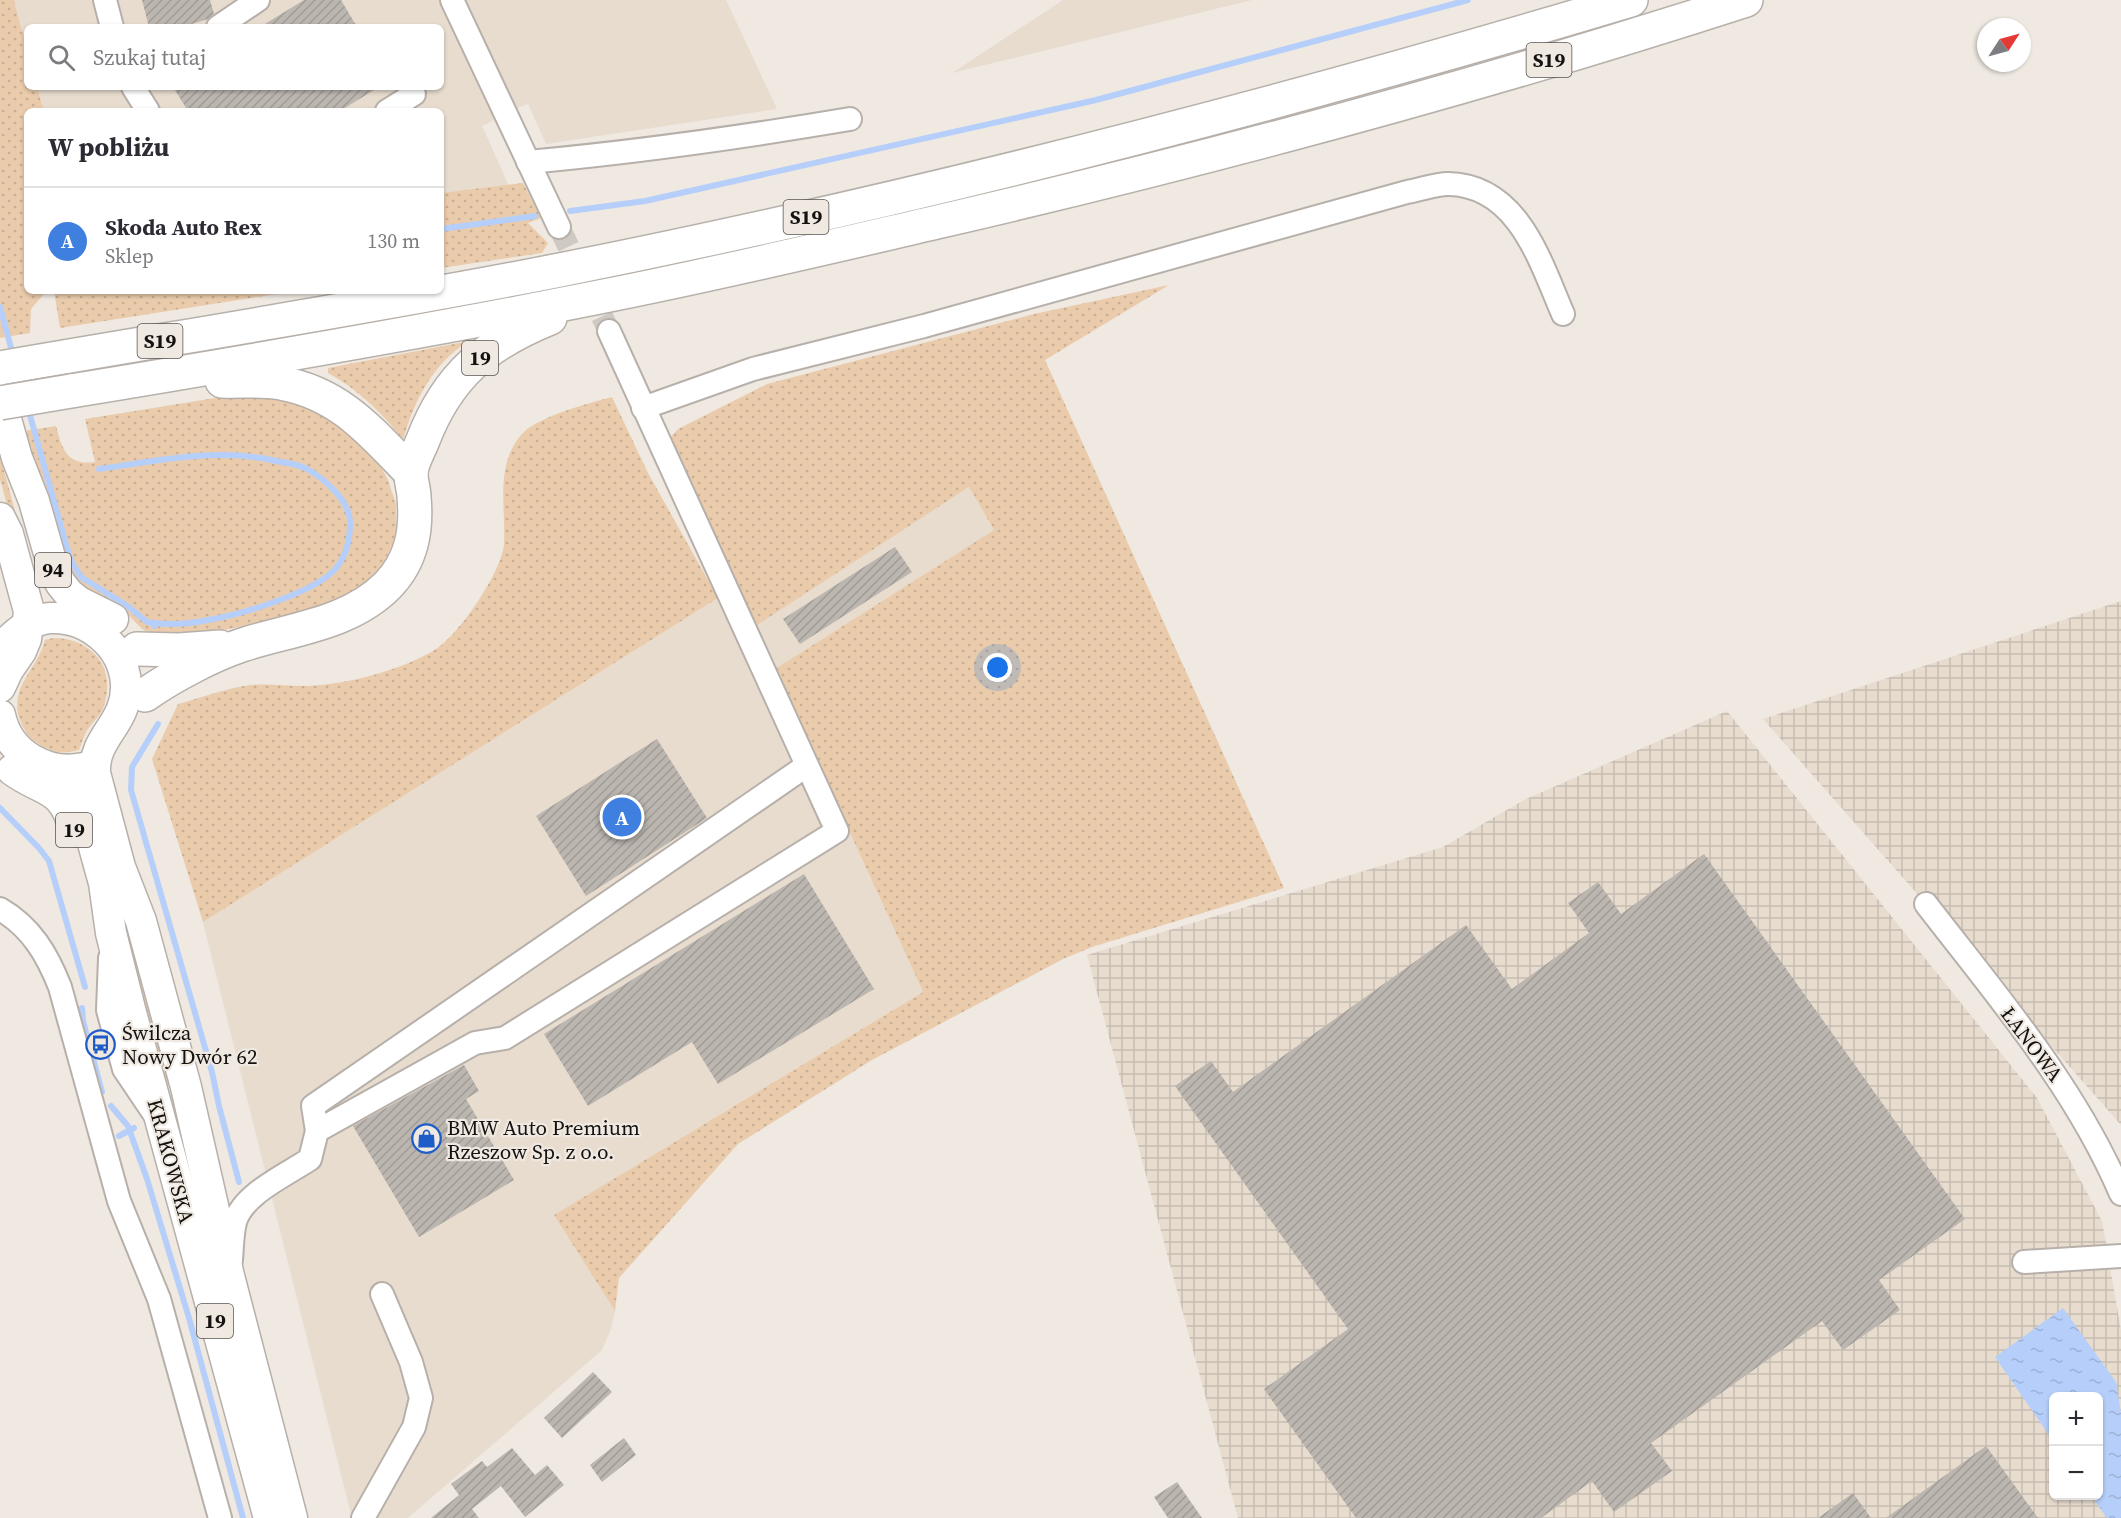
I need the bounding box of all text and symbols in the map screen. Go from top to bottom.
north arrow [1977,18,2031,72]
search box [24,24,444,90]
icon: search [45,41,78,74]
text: Szukaj tutaj [93,42,206,72]
road number: S19 [1526,43,1572,77]
text: W pobliżu [48,129,169,165]
road number: S19 [784,200,828,234]
text: Skoda Auto Rex [105,212,262,242]
text: A [61,227,74,255]
text: 130 m [367,227,420,255]
text: Sklep [105,242,154,270]
road number: S19 [138,324,182,358]
road number: 19 [462,341,498,375]
road number: 94 [35,553,71,587]
your location [983,653,1012,682]
pin: A [602,794,642,840]
road number: 19 [56,813,92,847]
street label: ŁANOWA [1994,1000,2070,1088]
place label: Świlcza Nowy Dwór 62 [122,1018,257,1071]
bus stop icon: Świlcza Nowy Dwór 62 [85,1028,117,1060]
street label: KRAKOWSKA [140,1096,202,1226]
place label: BMW Auto Premium Rzeszow Sp. z o.o. [447,1113,640,1166]
shop icon: BMW Auto Premium Rzeszow Sp. z o.o. [410,1123,442,1155]
road number: 19 [197,1304,233,1338]
map controls [2049,1392,2103,1500]
button: + [2049,1392,2103,1446]
button: − [2049,1446,2103,1500]

